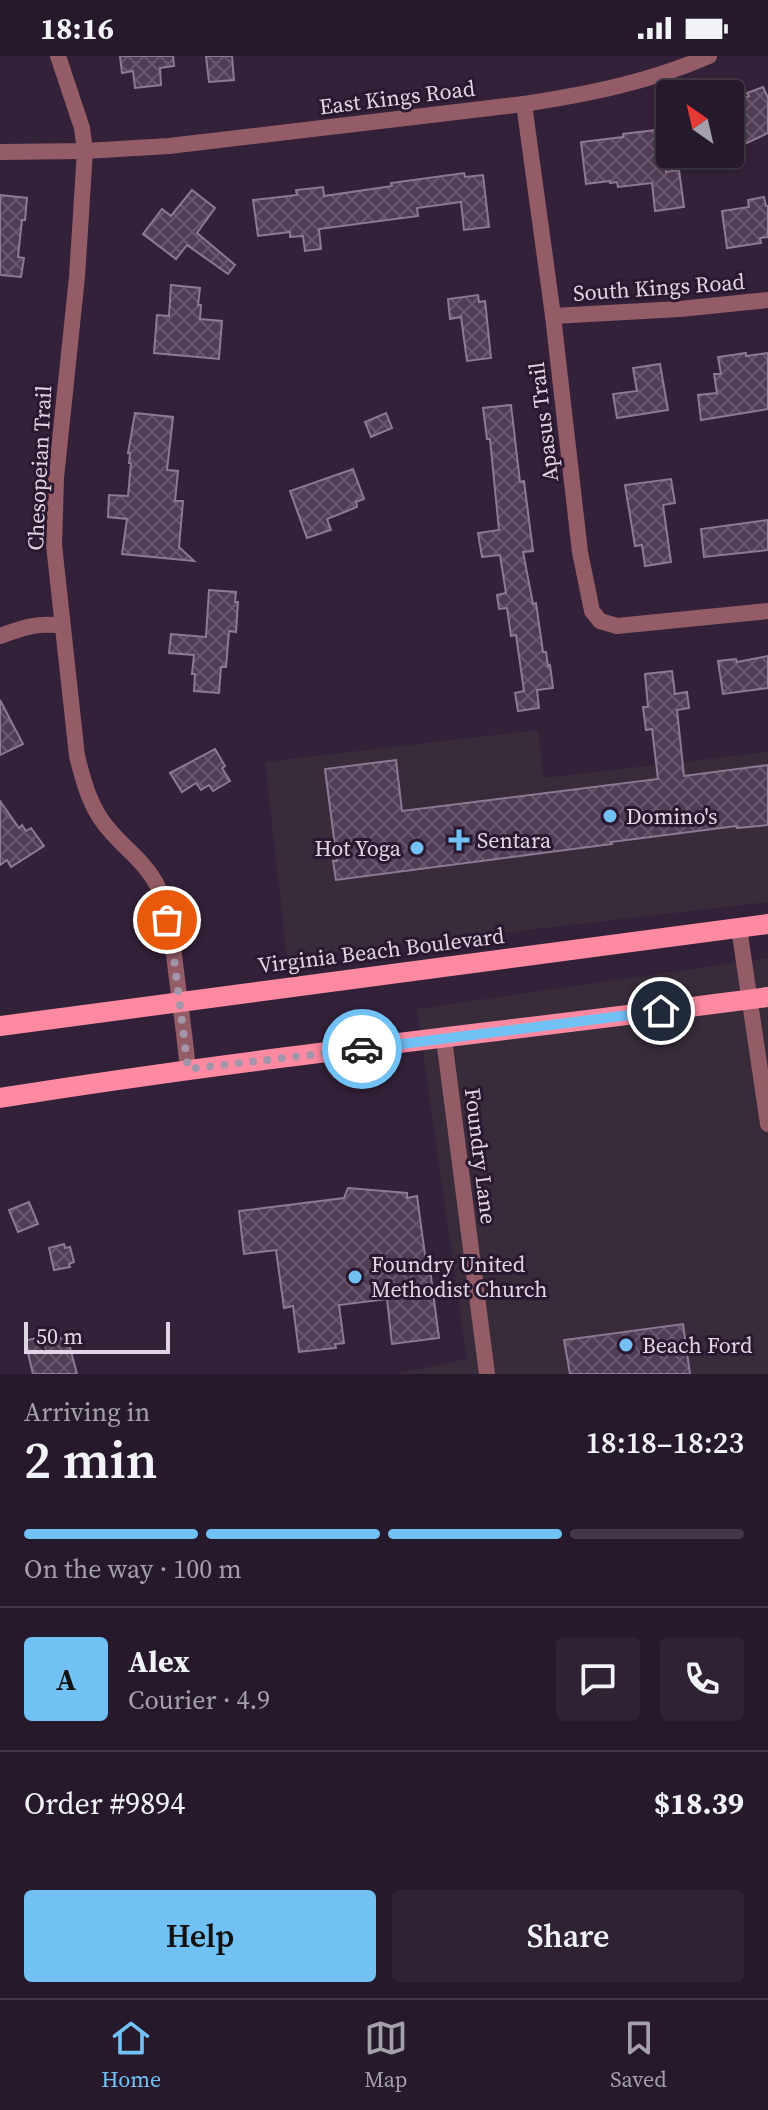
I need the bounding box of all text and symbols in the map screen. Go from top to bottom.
text: 18:16 [40,8,114,49]
street label: East Kings Road [317,72,477,121]
north arrow [656,80,744,168]
map controls [656,80,744,168]
street label: South Kings Road [572,266,746,308]
street label: Apasus Trail [521,360,565,484]
street label: Chesopeian Trail [20,385,58,551]
place label: Domino's [626,801,717,831]
marker: Domino's [601,807,619,825]
place label: Sentara [477,825,552,855]
marker: Sentara [448,829,470,851]
place label: Hot Yoga [314,833,402,863]
marker: Hot Yoga [408,839,426,857]
pin [133,886,201,954]
icon: bag [145,898,189,942]
street label: Virginia Beach Boulevard [256,920,507,980]
pin [627,977,695,1045]
icon: home [639,989,683,1033]
courier [322,1009,402,1089]
icon: car [340,1027,384,1071]
street label: Foundry Lane [458,1086,504,1226]
place label: Foundry United Methodist Church [371,1249,548,1304]
marker: Foundry United Methodist Church [346,1268,364,1286]
scale bar [24,1318,170,1354]
text: 50 m [36,1321,83,1351]
place label: Beach Ford [642,1330,753,1360]
marker: Beach Ford [617,1336,635,1354]
text: Arriving in [24,1394,150,1430]
text: 18:18–18:23 [585,1422,744,1463]
text: 2 min [24,1424,157,1495]
text: On the way · 100 m [24,1551,242,1587]
button: chat [556,1637,640,1721]
button: phone [660,1637,744,1721]
text: Alex [128,1641,190,1682]
text: A [56,1659,76,1700]
text: Courier · 4.9 [128,1682,270,1718]
text: Order #9894 [24,1783,185,1824]
text: $18.39 [654,1783,744,1824]
button: Help [24,1890,376,1982]
button: Share [392,1890,744,1982]
tab: Home [101,2016,161,2094]
tab: Map [364,2016,408,2094]
tab: Saved [610,2016,667,2094]

